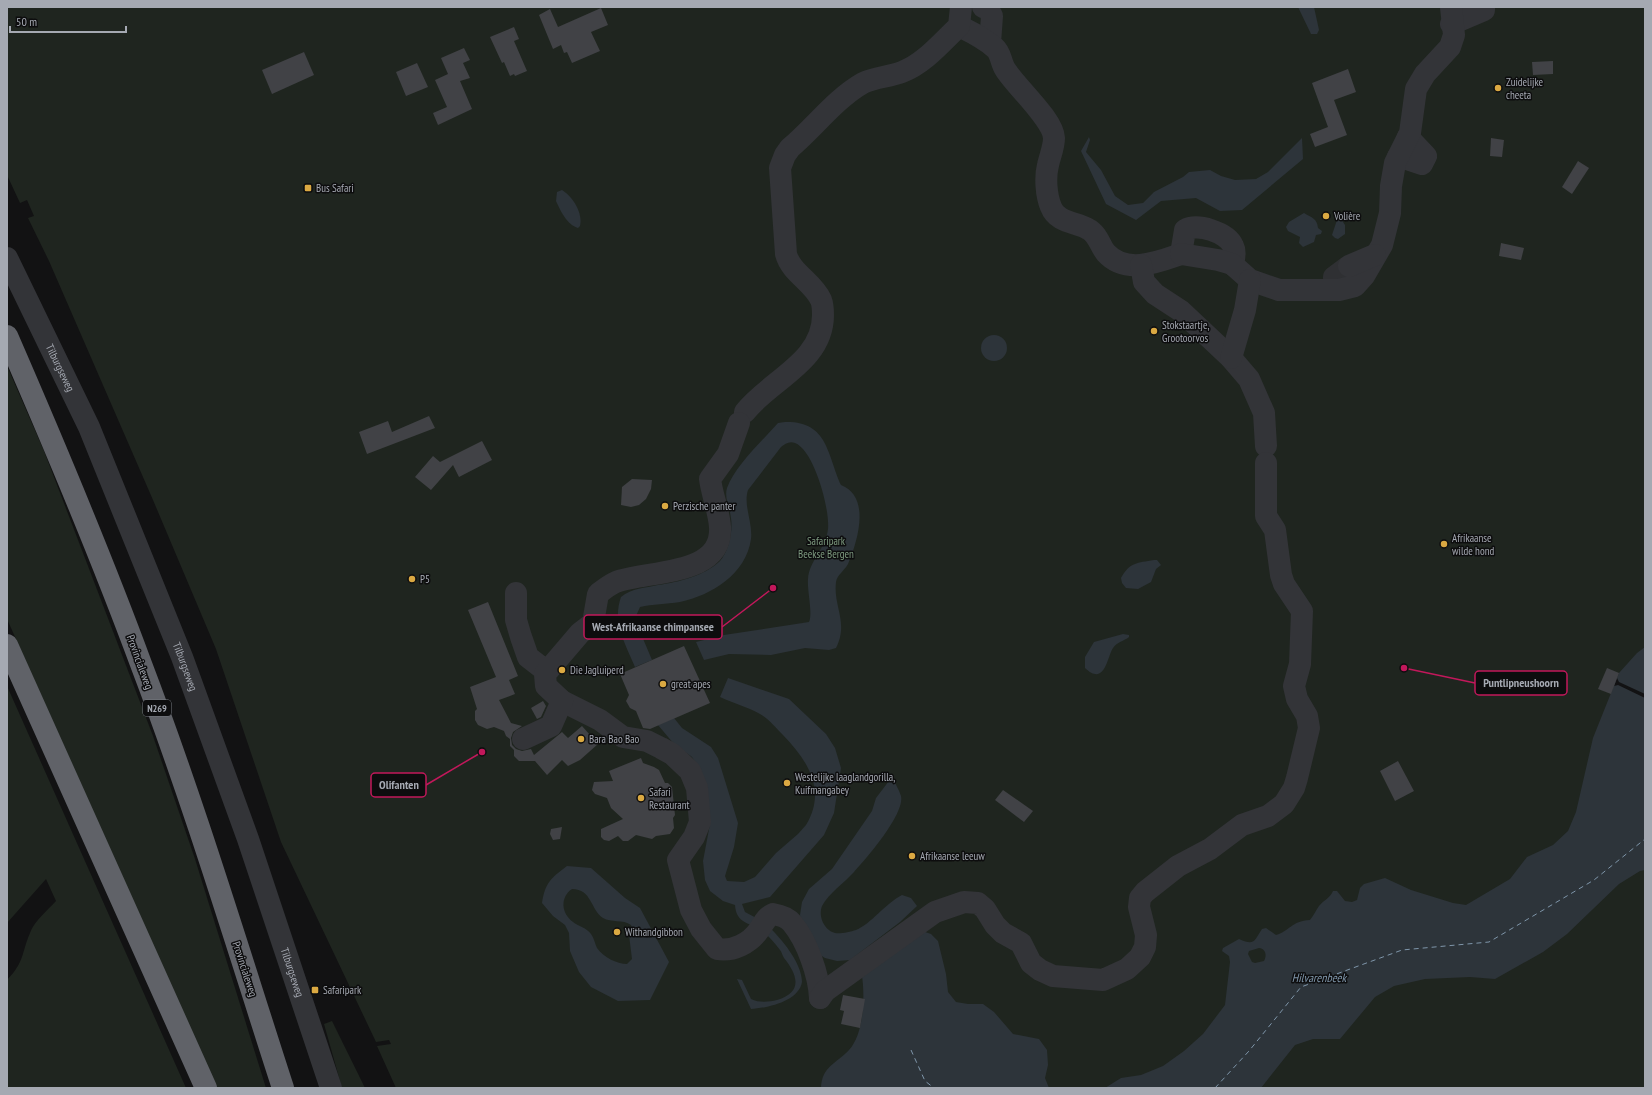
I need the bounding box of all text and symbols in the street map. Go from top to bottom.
scale bar [10,8,126,34]
text: 50 m [16,14,37,29]
place label: Zuidelijke cheeta [1506,75,1544,102]
marker: Zuidelijke cheeta [1493,83,1503,93]
place label: Bus Safari [316,181,354,195]
marker: Bus Safari [303,183,313,193]
place label: Volière [1333,209,1361,223]
marker: Volière [1321,211,1331,221]
place label: Stokstaartje, Grootoorvos [1162,318,1209,345]
marker: Stokstaartje, Grootoorvos [1149,326,1159,336]
street label: Tilburgseweg [43,342,78,394]
place label: Perzische panter [673,499,735,513]
marker: Perzische panter [660,501,670,511]
place label: Afrikaanse wilde hond [1452,531,1494,558]
park label: Safaripark Beekse Bergen [798,534,854,561]
marker: Afrikaanse wilde hond [1439,539,1449,549]
place label: P5 [420,572,430,586]
marker: P5 [407,574,417,584]
callout: West-Afrikaanse chimpansee [584,615,722,639]
text: West-Afrikaanse chimpansee [591,619,714,634]
street label: Provincialeweg [124,633,156,691]
street label: Tilburgseweg [170,640,201,693]
place label: Die Jagluiperd [570,663,624,677]
marker: Die Jagluiperd [557,665,567,675]
callout: Puntlipneushoorn [1475,671,1567,695]
text: Puntlipneushoorn [1483,675,1559,690]
place label: great apes [671,677,711,691]
marker: great apes [658,679,668,689]
road number: N269 [143,700,171,716]
place label: Bara Bao Bao [589,732,640,746]
marker: Bara Bao Bao [576,734,586,744]
place label: Westelijke laaglandgorilla, Kuifmangabey [795,770,895,797]
callout: Olifanten [371,773,426,797]
text: Olifanten [379,777,419,792]
marker: Westelijke laaglandgorilla, Kuifmangabey [782,778,792,788]
place label: Safari Restaurant [649,785,690,812]
marker: Safari Restaurant [636,793,646,803]
place label: Afrikaanse leeuw [920,849,985,863]
marker: Afrikaanse leeuw [907,851,917,861]
place label: Withandgibbon [625,925,683,939]
marker: Withandgibbon [612,927,622,937]
street label: Provincialeweg [230,940,261,999]
street label: Tilburgseweg [278,946,307,999]
water label: Hilvarenbeek [1292,970,1348,985]
place label: Safaripark [323,983,362,997]
marker: Safaripark [310,985,320,995]

